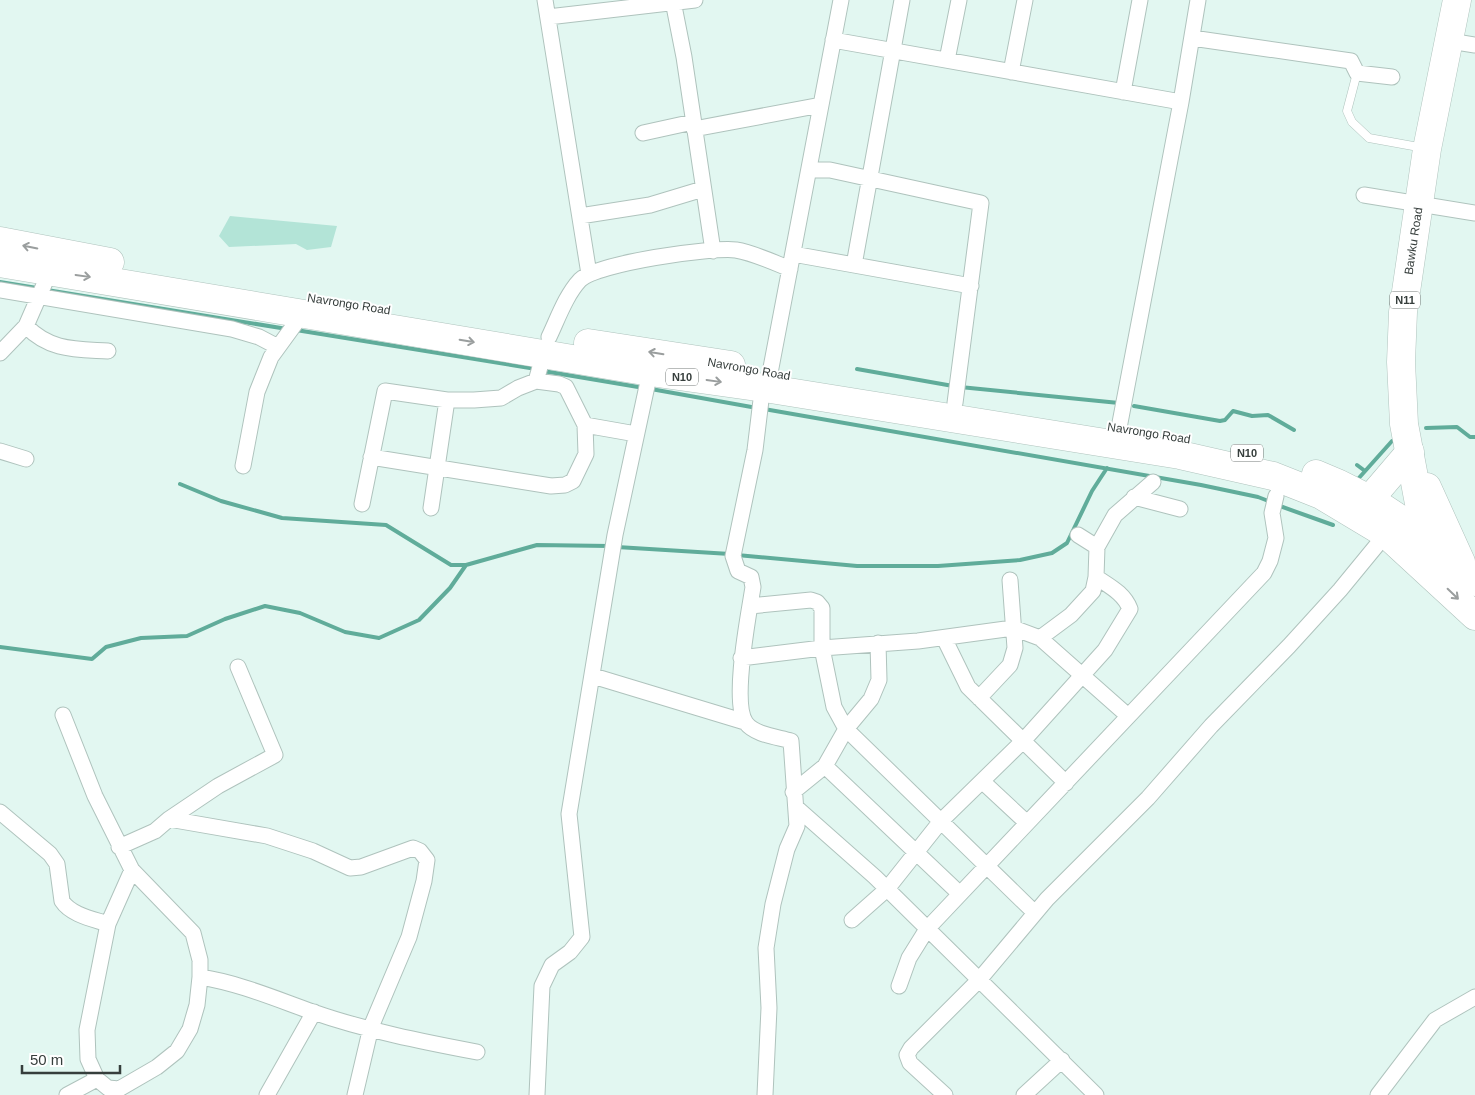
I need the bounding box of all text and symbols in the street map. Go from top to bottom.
street label: Bawku Road [1402,206,1425,276]
one-way arrow [22,242,38,251]
one-way arrow [74,271,90,281]
street label: Navrongo Road [306,291,392,317]
road number: N11 [1390,292,1420,308]
one-way arrow [459,337,475,347]
one-way arrow [648,348,664,358]
street label: Navrongo Road [706,355,792,383]
road number: N10 [666,368,698,386]
one-way arrow [706,376,722,386]
street label: Navrongo Road [1106,420,1192,446]
road number: N10 [1231,444,1263,462]
one-way arrow [1446,588,1459,600]
scale bar [22,1042,120,1074]
text: 50 m [30,1051,63,1068]

